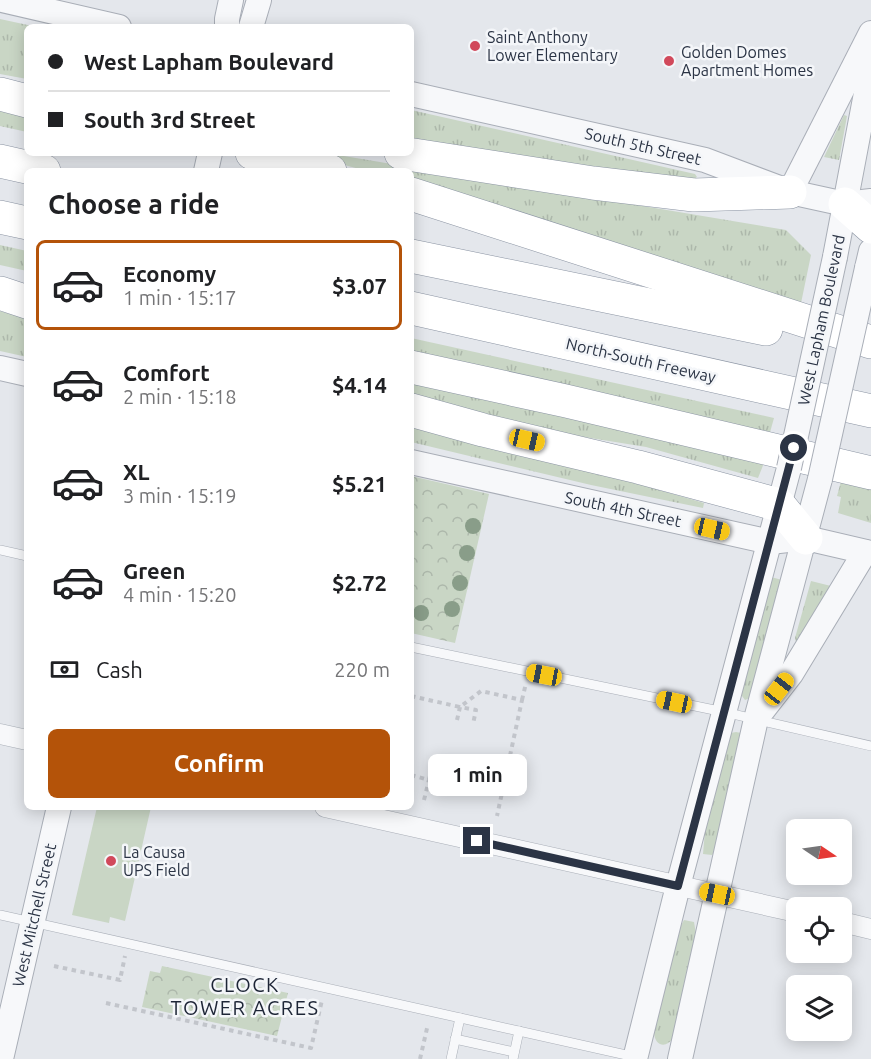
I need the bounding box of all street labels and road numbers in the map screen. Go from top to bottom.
street label: South 5th Street [583,124,704,168]
street label: West Lapham Boulevard [794,233,848,407]
street label: North-South Freeway [564,334,718,386]
street label: South 4th Street [563,488,684,530]
street label: West Mitchell Street [9,841,59,988]

